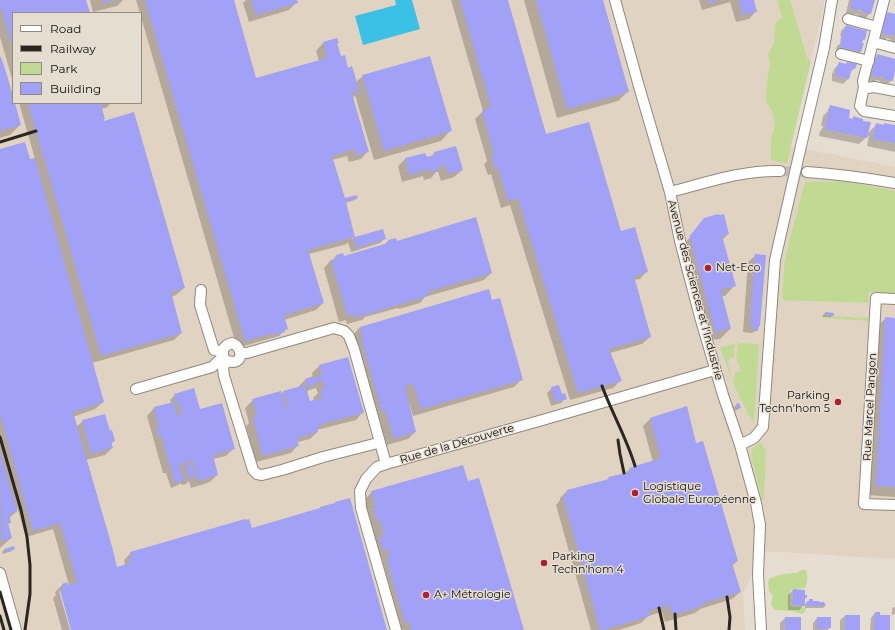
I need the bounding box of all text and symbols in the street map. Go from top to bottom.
legend [12,12,142,104]
text: Road [50,21,81,36]
text: Railway [50,41,96,56]
text: Park [50,61,77,76]
text: Building [50,81,101,96]
street label: Avenue des Sciences et l'Industrie [665,198,725,382]
place label: Net-Eco [716,261,760,275]
marker: Net-Eco [703,263,713,273]
street label: Rue Marcel Pangon [861,353,879,461]
place label: Parking Techn'hom 5 [759,389,830,415]
marker: Parking Techn'hom 5 [833,397,843,407]
street label: Rue de la Découverte [398,421,516,467]
place label: Logistique Globale Européenne [643,480,756,506]
marker: Logistique Globale Européenne [630,488,640,498]
place label: Parking Techn'hom 4 [552,550,624,576]
marker: Parking Techn'hom 4 [539,558,549,568]
place label: A+ Métrologie [434,588,511,602]
marker: A+ Métrologie [421,590,431,600]

